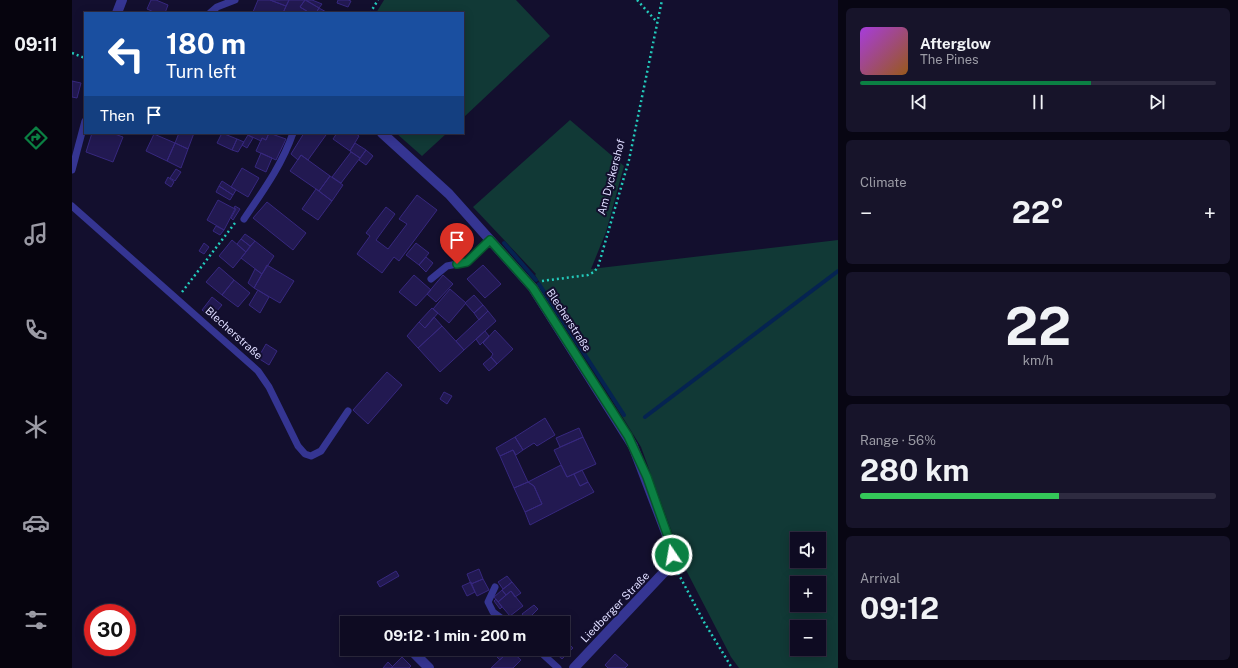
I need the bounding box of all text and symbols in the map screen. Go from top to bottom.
text: 180 m [166,27,246,60]
icon: left [100,28,152,80]
text: 09:11 [14,34,58,55]
text: Afterglow [920,35,991,52]
text: The Pines [920,52,979,67]
text: Turn left [166,61,236,82]
icon: previous [908,91,930,113]
icon: pause [1027,91,1049,113]
icon: next [1146,91,1168,113]
icon: arrive [143,104,165,126]
text: Then [100,107,135,124]
icon: directions [22,124,50,152]
street label: Am Dyckershof [595,137,627,216]
text: Climate [860,175,907,190]
text: 22° [1012,194,1064,230]
text: − [860,200,872,226]
text: + [1204,200,1216,226]
icon: music [22,220,50,248]
pin [440,223,474,264]
icon: arrive [446,229,468,251]
street label: Blecherstraße [544,287,594,353]
text: 22 [1005,296,1071,357]
street label: Blecherstraße [203,304,265,362]
icon: phone [22,316,50,344]
text: km/h [1023,353,1053,368]
icon: climate [22,413,50,441]
text: Range · 56% [860,433,936,448]
text: 280 km [860,452,969,488]
icon: car [22,509,50,537]
map controls [790,532,826,656]
button: sound [790,532,826,568]
position arrow [651,534,693,576]
street label: Liedberger Straße [578,569,652,645]
text: Arrival [860,571,900,586]
button: + [790,576,826,612]
text: 09:12 [860,590,939,626]
speed limit sign: 30 [84,604,136,656]
icon: filters [22,606,50,634]
button: − [790,620,826,656]
text: 09:12 · 1 min · 200 m [384,627,526,644]

